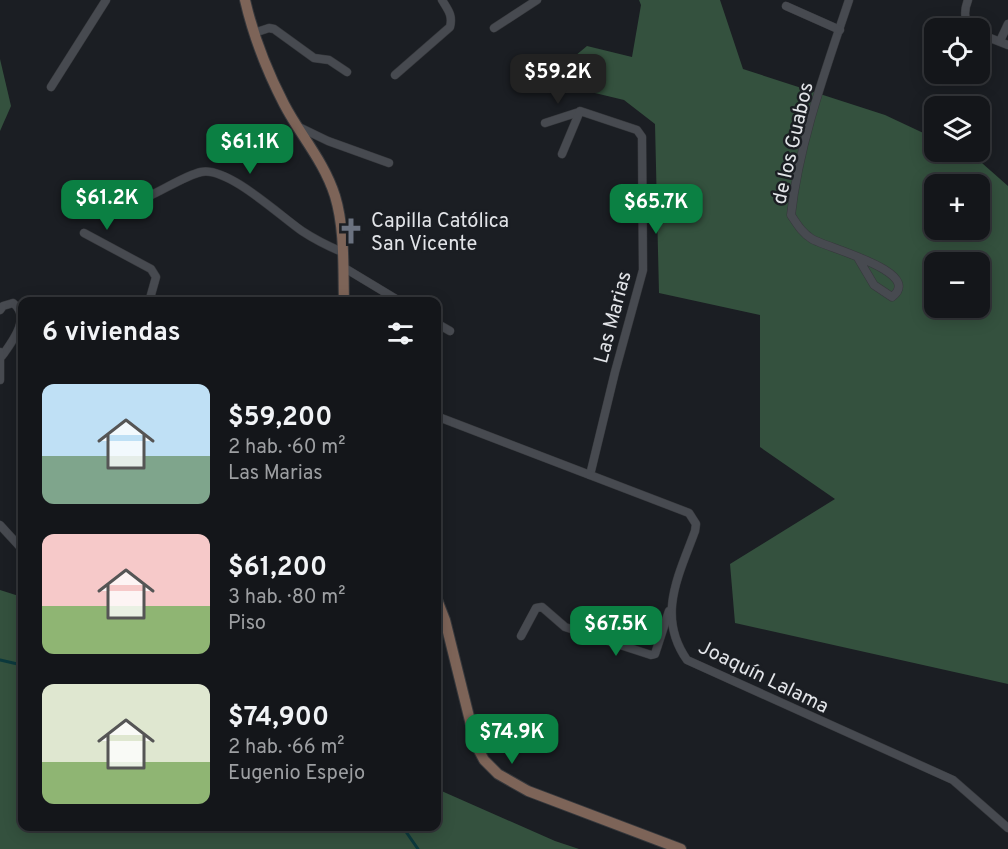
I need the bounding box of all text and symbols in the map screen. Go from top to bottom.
map controls [924,18,990,318]
button: locate [924,18,990,84]
pin: $59.2K [509,54,607,105]
text: $59.2K [524,60,592,86]
street label: de los Guabos [767,80,821,207]
button: layers [924,96,990,162]
pin: $61.1K [201,124,299,175]
text: $61.1K [220,130,280,156]
button: + [924,174,990,240]
pin: $61.2K [58,180,156,231]
pin: $65.7K [607,184,705,235]
text: $61.2K [75,186,139,212]
text: $65.7K [624,190,688,216]
place label: Capilla Católica San Vicente [371,209,509,258]
church icon: Capilla Católica San Vicente [336,216,366,246]
button: − [924,252,990,318]
street label: Las Marias [589,268,639,367]
text: 6 viviendas [42,317,181,350]
icon: filters [384,317,417,350]
text: $59,200 [228,402,332,435]
icon: home [90,408,162,480]
text: 2 hab. · 60 m² [228,435,346,461]
text: Las Marias [228,461,323,487]
text: $61,200 [228,552,327,585]
icon: home [90,558,162,630]
text: 3 hab. · 80 m² [228,585,345,611]
pin: $67.5K [567,606,665,657]
text: Piso [228,611,266,637]
text: $67.5K [584,612,648,638]
street label: Joaquín Lalama [694,635,833,721]
text: $74,900 [228,702,329,735]
icon: home [90,708,162,780]
pin: $74.9K [463,714,561,765]
text: $74.9K [479,720,545,746]
text: 2 hab. · 66 m² [228,735,345,761]
text: Eugenio Espejo [228,761,365,787]

